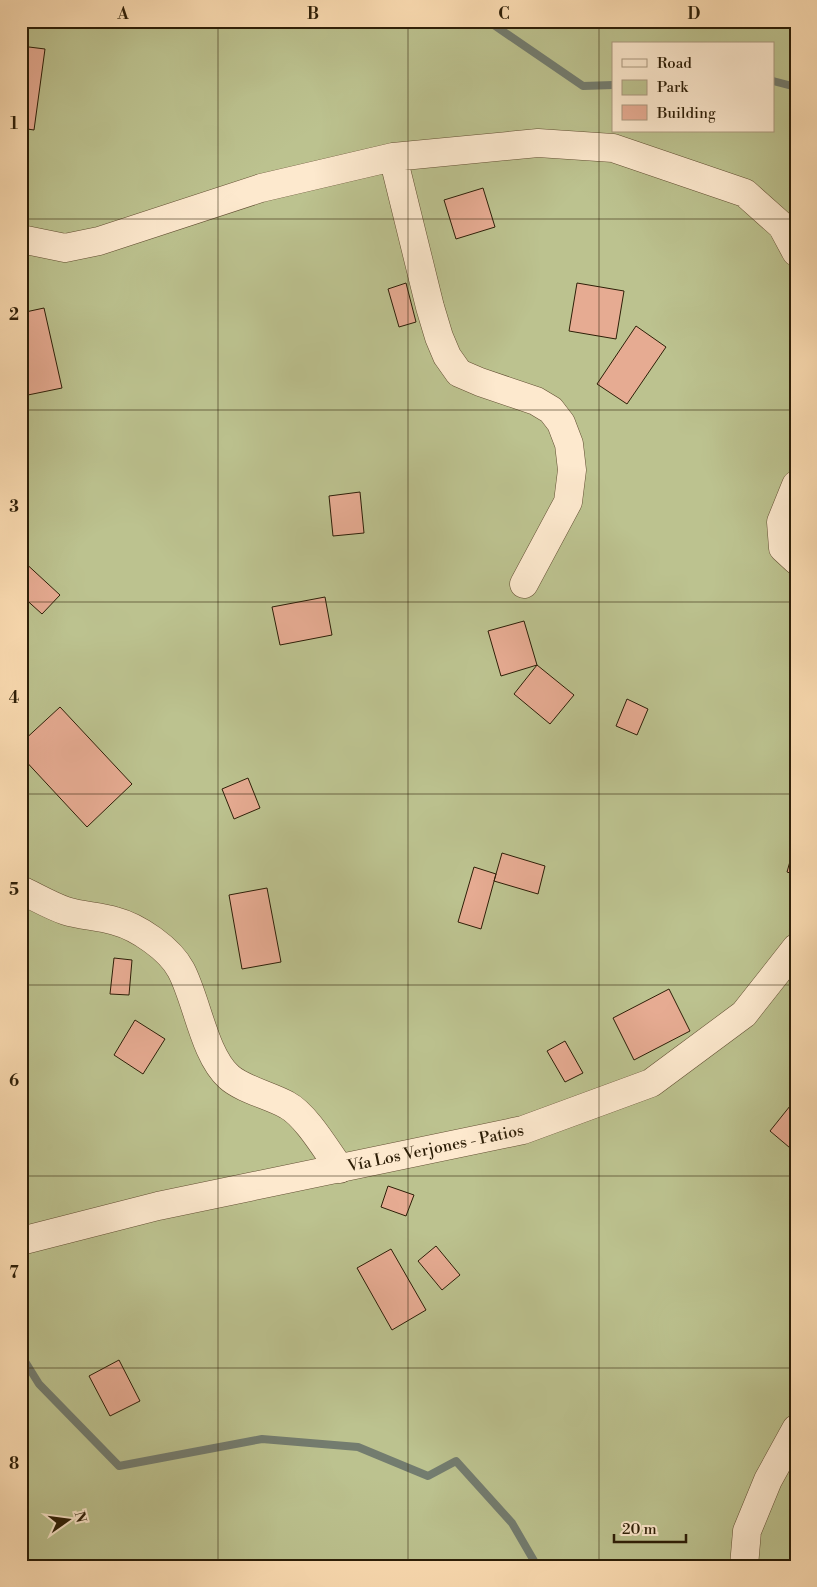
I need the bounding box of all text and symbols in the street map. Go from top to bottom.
text: A [116,4,129,24]
text: B [307,4,319,24]
text: C [498,4,510,24]
text: D [688,4,701,24]
legend [612,42,774,132]
text: Road [657,54,692,73]
text: Park [657,78,689,97]
text: Building [656,104,716,123]
text: 1 [10,114,18,134]
text: 2 [9,305,19,325]
text: 3 [9,497,19,517]
text: 4 [9,688,20,708]
text: 5 [9,880,19,900]
text: 6 [9,1071,19,1091]
street label: Vía Los Verjones - Patios [345,1120,526,1176]
text: 7 [9,1263,19,1283]
text: 8 [9,1454,19,1474]
north arrow [42,1494,92,1544]
text: N [70,1510,90,1525]
scale bar [614,1512,687,1544]
text: 20 m [622,1520,657,1539]

